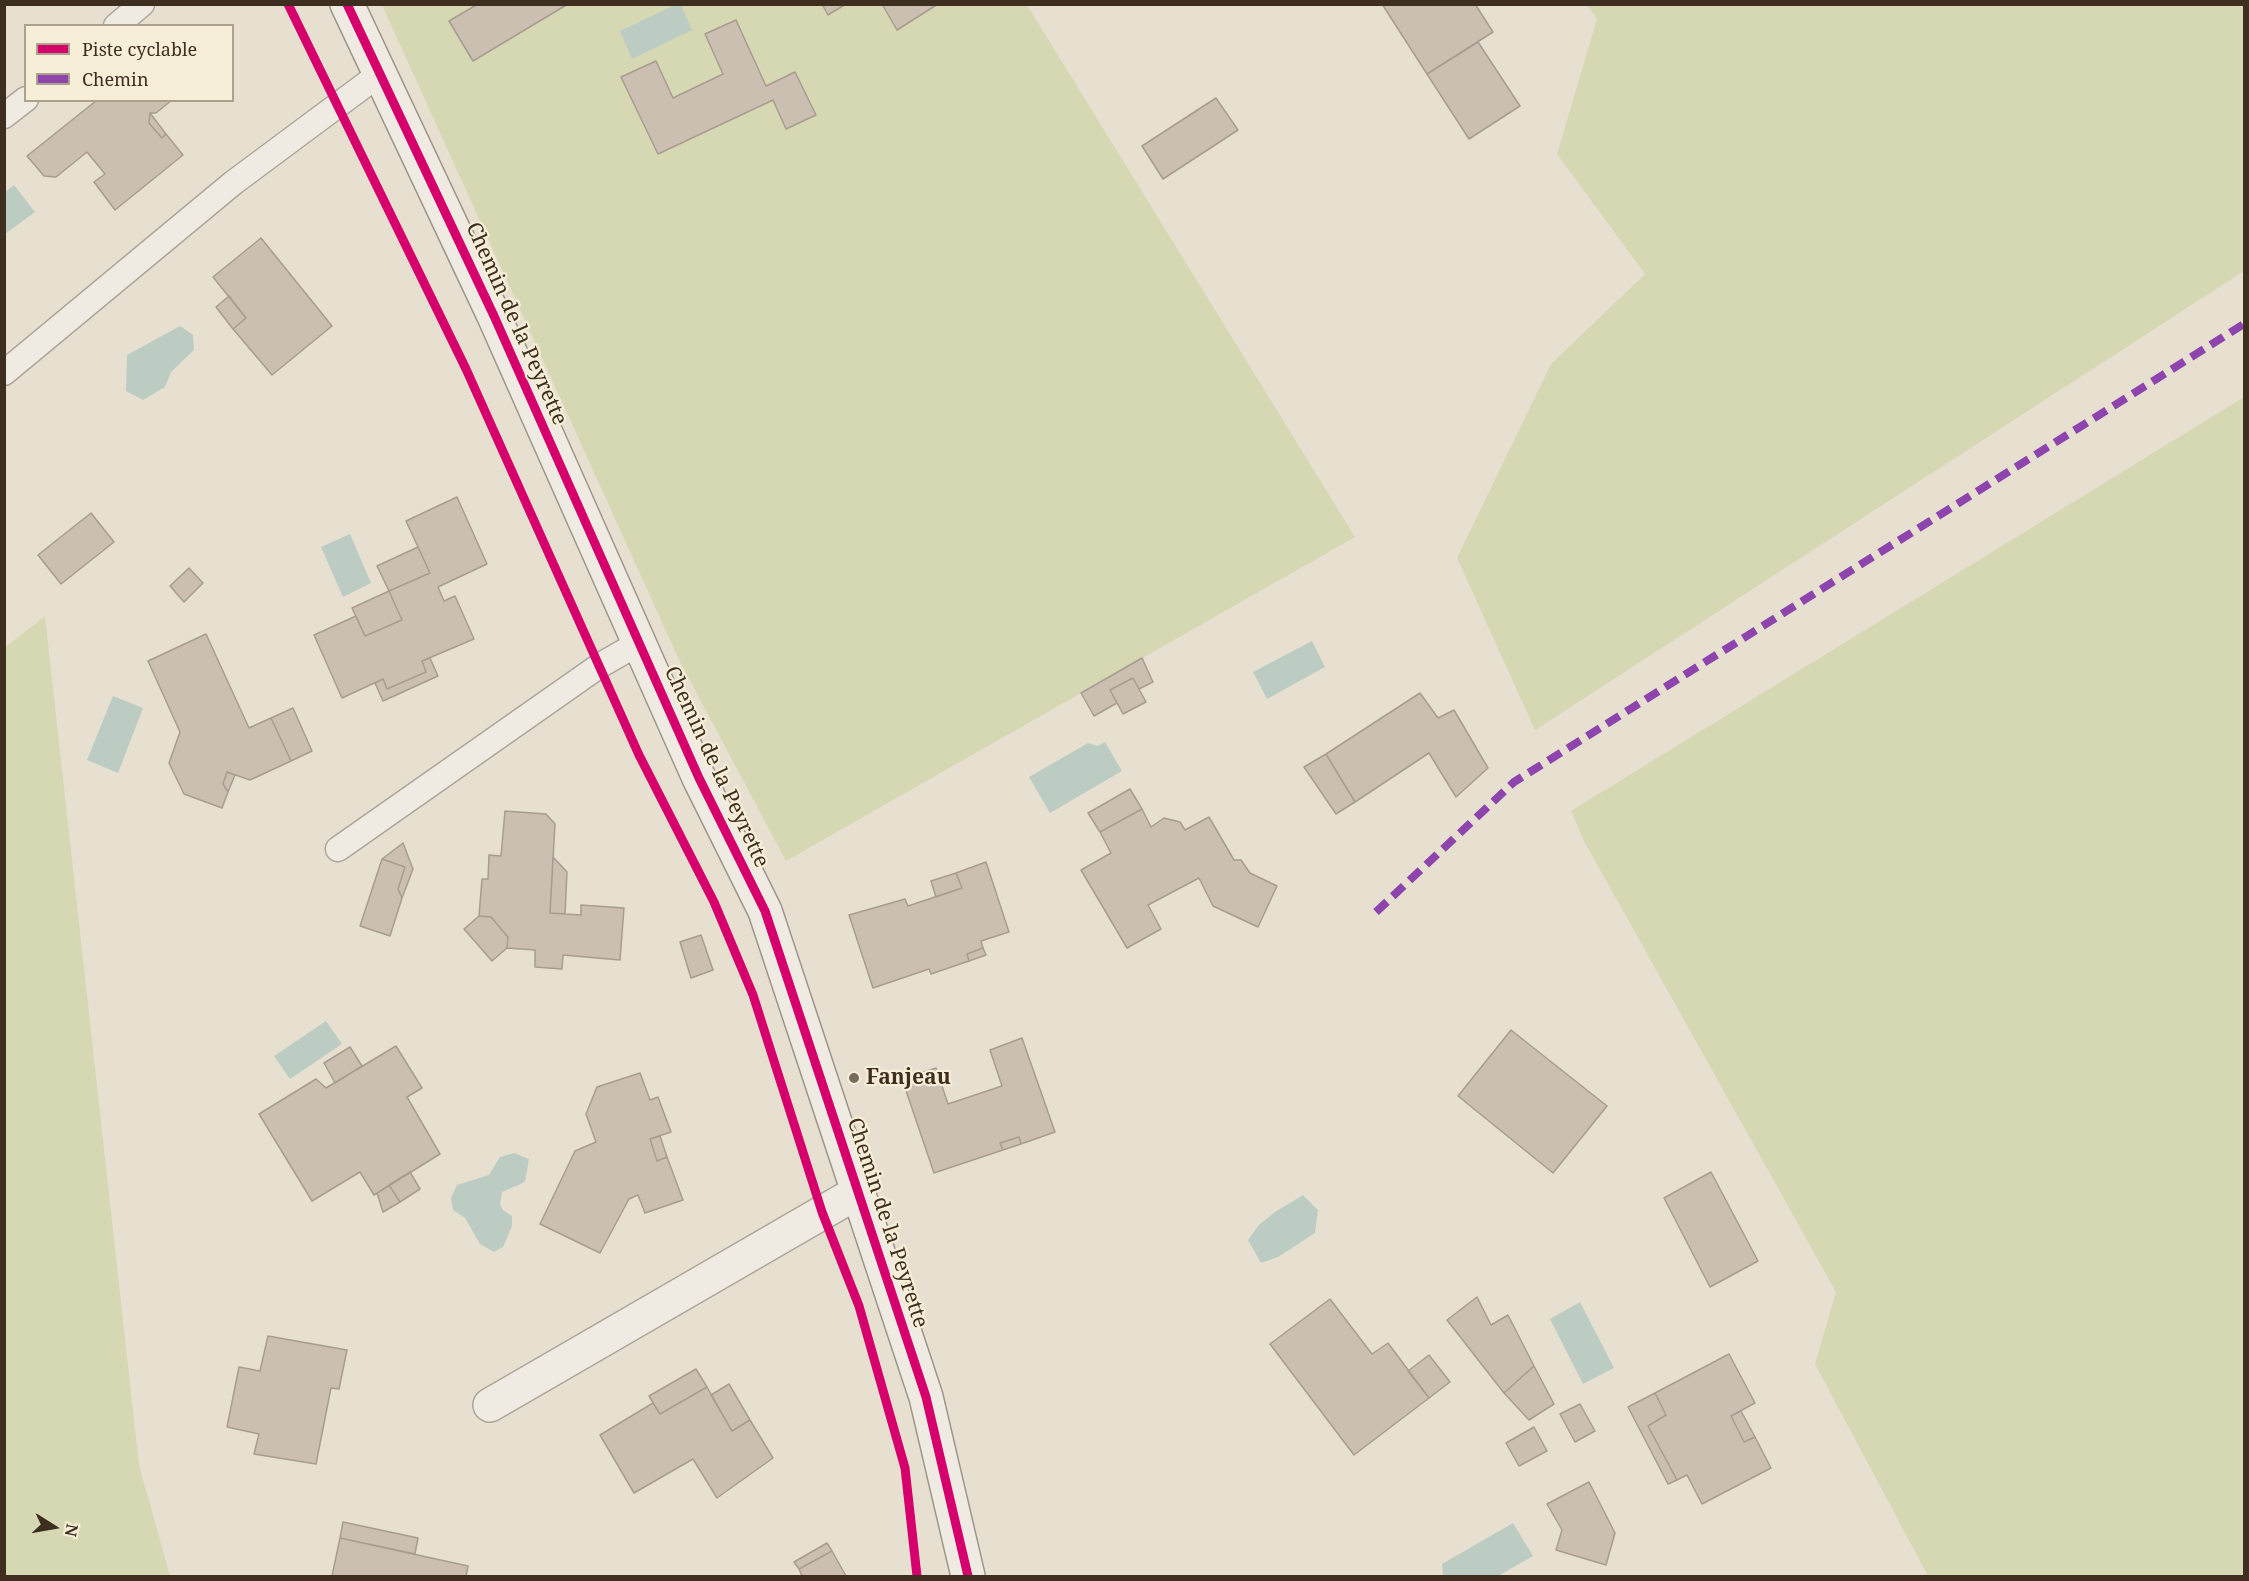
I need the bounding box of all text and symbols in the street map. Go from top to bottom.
legend [24,24,234,102]
text: Piste cyclable [82,37,197,61]
text: Chemin [82,67,149,91]
street label: Chemin de la Peyrette [460,219,572,429]
street label: Chemin de la Peyrette [658,662,774,872]
place label: Fanjeau [866,1065,951,1091]
marker: Fanjeau [847,1071,861,1085]
street label: Chemin de la Peyrette [841,1115,933,1331]
north arrow [24,1497,84,1557]
text: N [60,1522,84,1539]

